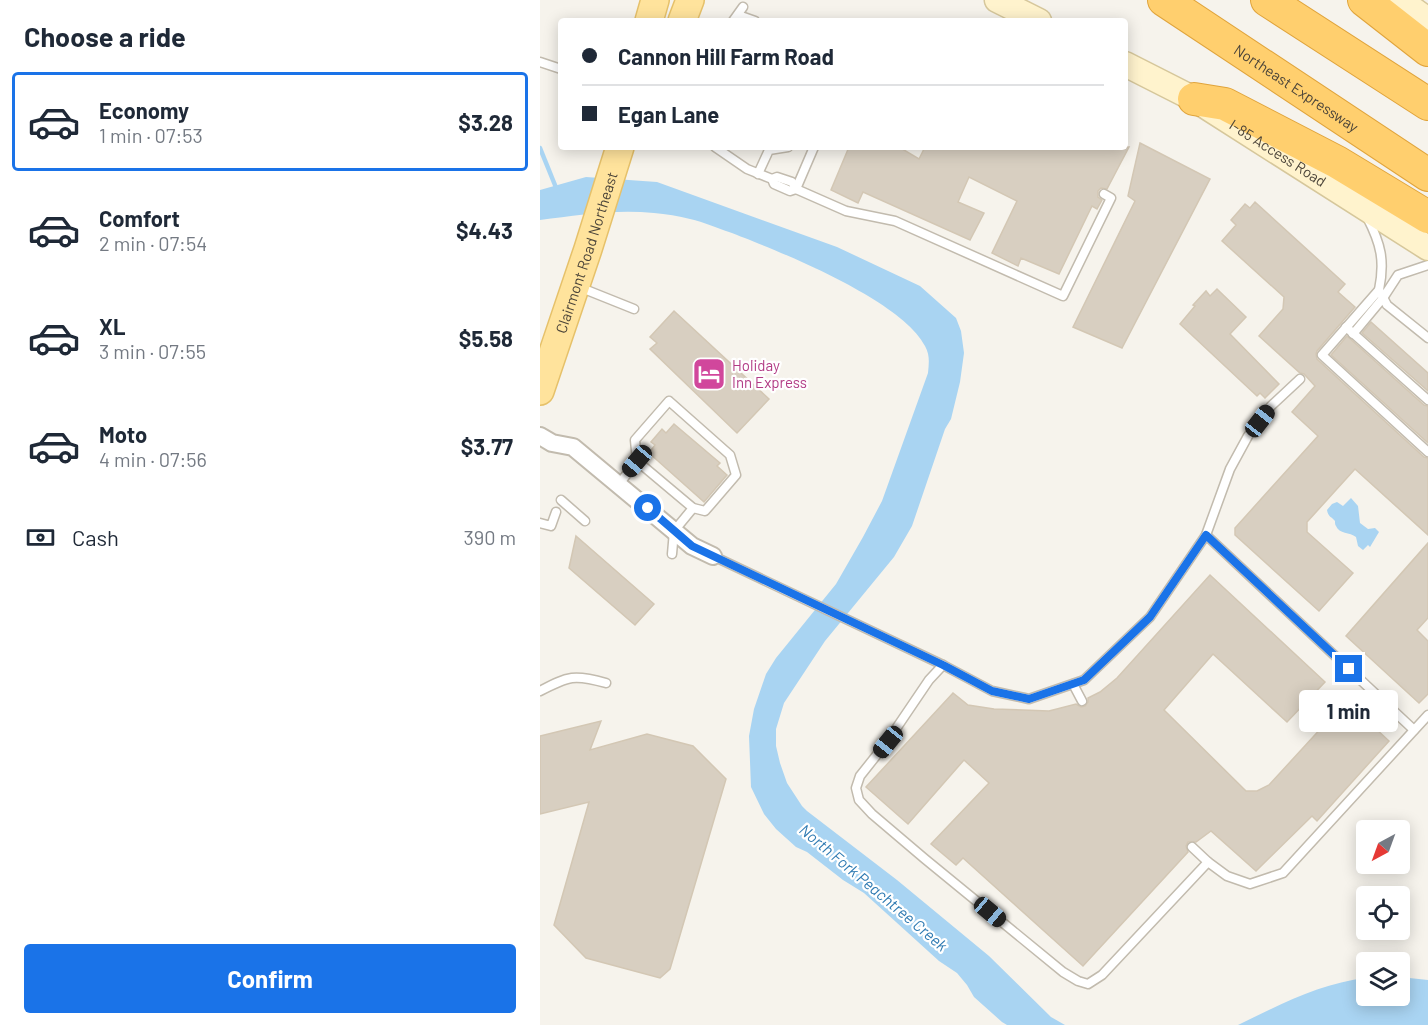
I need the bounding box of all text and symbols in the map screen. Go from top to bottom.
text: Choose a ride [24,20,186,52]
street label: Northeast Expressway [1231,40,1362,136]
text: Cannon Hill Farm Road [618,43,834,69]
icon: car [27,95,81,149]
text: Economy [99,97,189,123]
text: Egan Lane [618,101,719,127]
text: $3.28 [458,109,513,135]
street label: I-85 Access Road [1226,115,1330,190]
text: 1 min · 07:53 [99,123,203,147]
street label: Clairmont Road Northeast [551,170,621,335]
icon: car [27,203,81,257]
text: Comfort [99,205,180,231]
text: $4.43 [456,217,513,243]
text: 2 min · 07:54 [99,231,207,255]
icon: car [27,311,81,365]
text: XL [99,313,125,339]
text: $5.58 [459,325,513,351]
text: 3 min · 07:55 [99,339,206,363]
hotel icon: Holiday Inn Express [691,356,727,392]
place label: Holiday Inn Express [732,356,807,391]
car [1242,401,1278,441]
icon: car [27,419,81,473]
text: Moto [99,421,147,447]
text: $3.77 [461,433,513,459]
car [619,441,655,481]
text: 4 min · 07:56 [99,447,207,471]
route start [634,494,661,521]
icon: cash [24,521,57,554]
text: Cash [72,524,119,550]
text: 390 m [463,525,516,549]
route end [1335,655,1362,682]
callout: 1 min [1300,690,1398,732]
text: 1 min [1327,699,1370,723]
car [870,722,906,762]
water label: North Fork Peachtree Creek [796,820,952,955]
north arrow [1356,820,1410,874]
map controls [1356,820,1410,1006]
button: locate [1356,886,1410,940]
car [970,894,1010,930]
button: Confirm [24,944,516,1013]
button: layers [1356,952,1410,1006]

